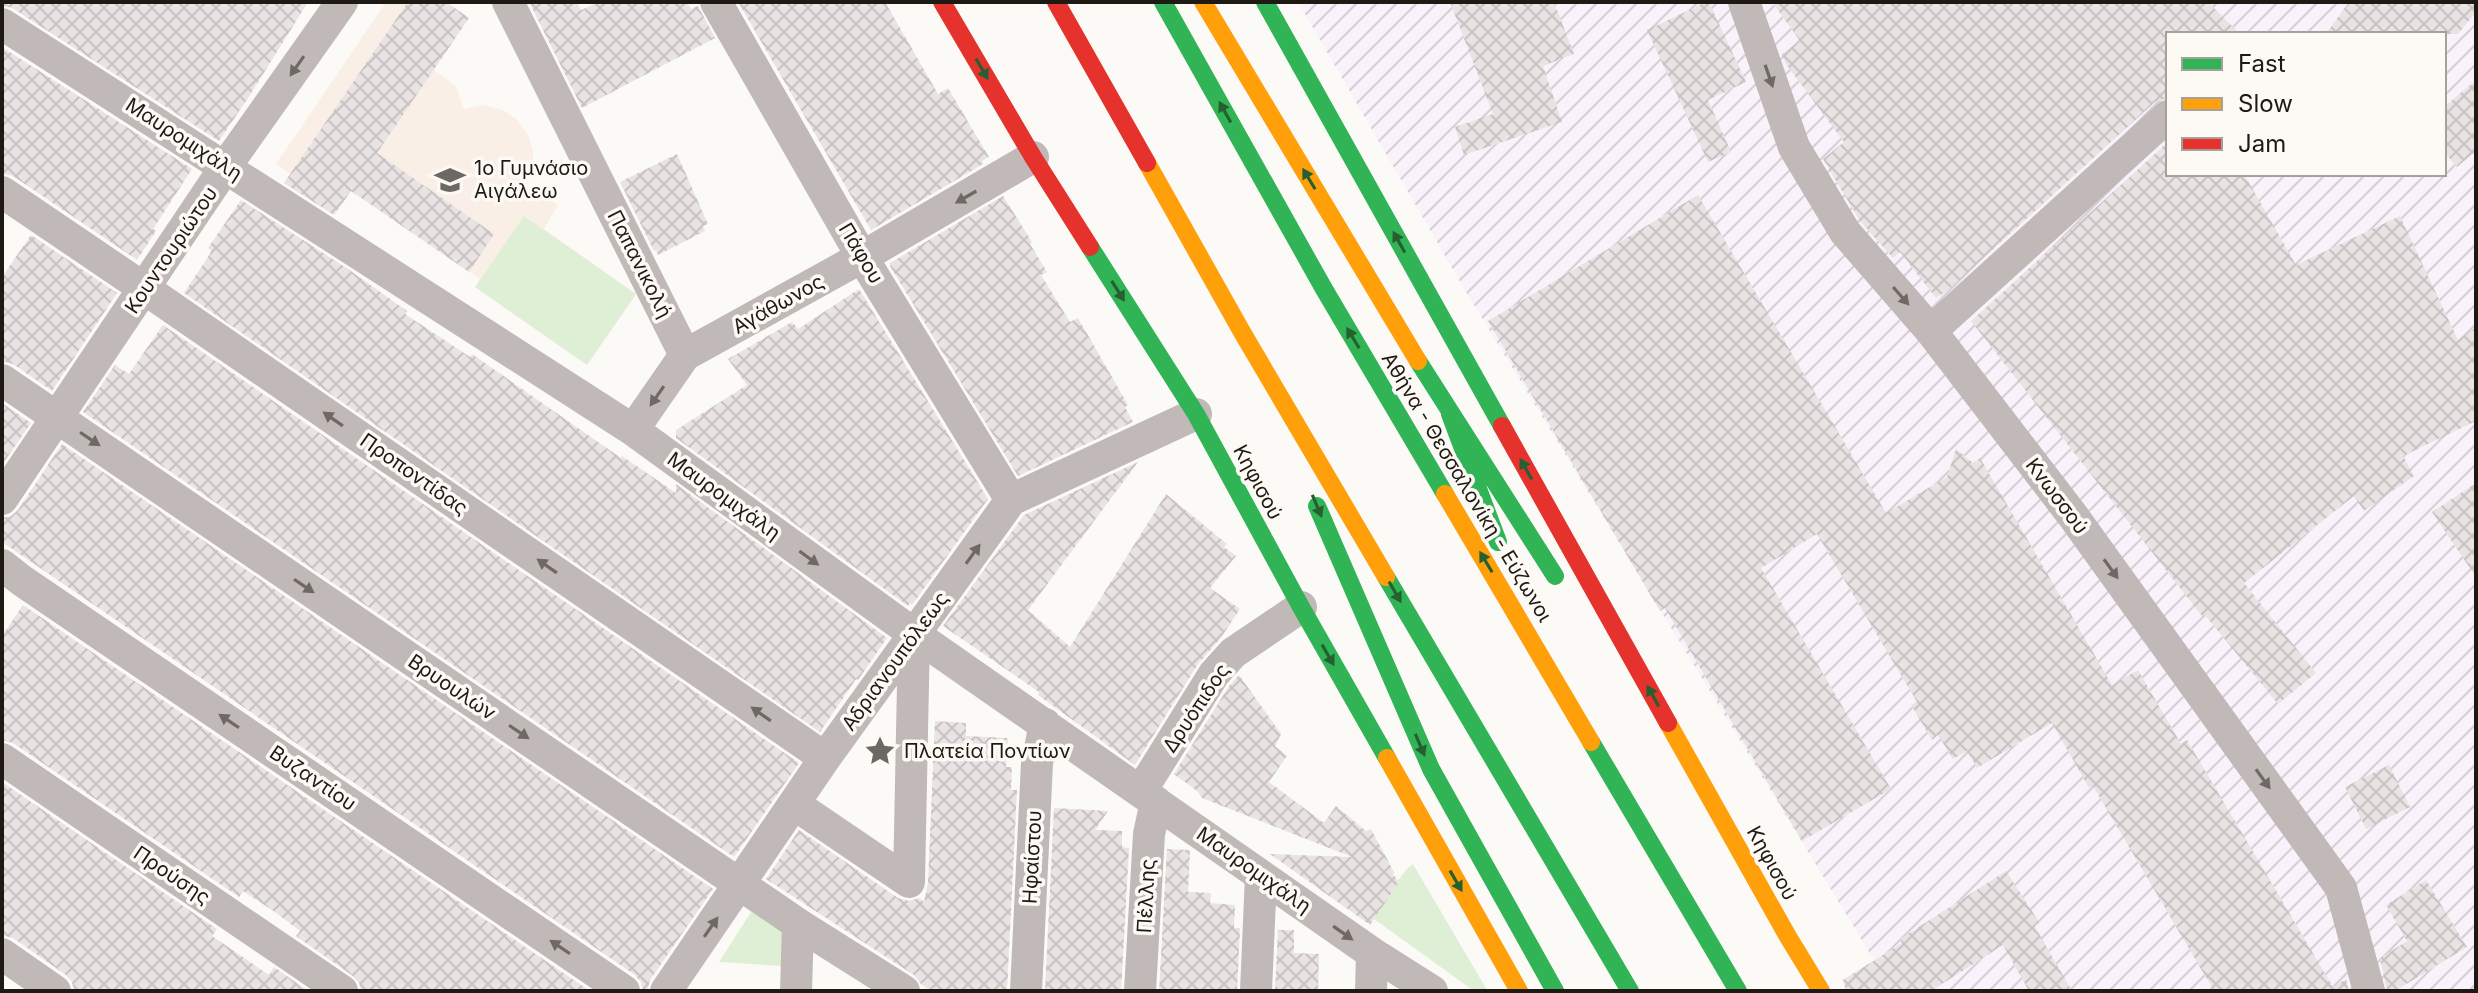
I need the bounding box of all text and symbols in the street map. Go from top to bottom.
legend [2166,32,2446,176]
text: Fast [2238,49,2286,78]
one-way arrow [290,55,305,76]
one-way arrow [975,58,989,80]
one-way arrow [1763,64,1775,88]
text: Slow [2238,89,2293,118]
street label: Μαυρομιχάλη [121,92,247,186]
one-way arrow [1218,101,1232,123]
text: Jam [2238,129,2286,158]
place label: 1ο Γυμνάσιο Αιγάλεω [474,156,588,203]
school or university icon: 1ο Γυμνάσιο Αιγάλεω [433,163,467,197]
one-way arrow [1302,168,1316,190]
street label: Κουντουριώτου [120,182,222,318]
one-way arrow [955,190,977,204]
street label: Παπανικολή [603,206,677,322]
street label: Πάφου [834,218,888,288]
one-way arrow [1392,231,1406,253]
street label: Αγάθωνος [728,269,828,339]
one-way arrow [1110,280,1124,302]
one-way arrow [1892,286,1909,306]
one-way arrow [1347,327,1361,349]
street label: Αθήνα - Θεσσαλονίκη - Εύζωνοι [1377,348,1557,627]
one-way arrow [650,386,665,407]
one-way arrow [323,412,344,427]
street label: Προποντίδας [356,428,472,520]
one-way arrow [79,431,100,446]
street label: Κηφισού [1228,441,1288,523]
street label: Μαυρομιχάλη [663,447,785,545]
street label: Κνωσσού [2021,453,2093,539]
one-way arrow [1519,458,1533,480]
one-way arrow [1311,494,1324,518]
one-way arrow [964,543,980,564]
one-way arrow [798,550,820,566]
one-way arrow [1479,551,1493,573]
one-way arrow [2103,558,2118,579]
one-way arrow [537,559,558,574]
one-way arrow [294,578,315,593]
one-way arrow [1388,581,1402,603]
street label: Αδριανουπόλεως [837,587,953,735]
one-way arrow [1321,643,1335,666]
street label: Βρυουλών [404,649,501,725]
street label: Δρυόπιδος [1157,659,1235,757]
one-way arrow [1646,685,1660,707]
one-way arrow [751,707,772,722]
one-way arrow [219,714,240,729]
one-way arrow [509,725,530,740]
one-way arrow [1414,733,1427,756]
place icon: Πλατεία Ποντίων [863,734,897,768]
place label: Πλατεία Ποντίων [904,739,1071,763]
street label: Βυζαντίου [265,740,361,816]
one-way arrow [2255,769,2270,790]
street label: Ηφαίστου [1018,810,1046,904]
street label: Μαυρομιχάλη [1192,822,1316,918]
street label: Κηφισού [1742,822,1802,904]
street label: Προύσης [129,841,215,909]
street label: Πέλλης [1132,858,1160,934]
one-way arrow [1450,869,1463,892]
one-way arrow [703,916,718,937]
one-way arrow [1332,925,1353,940]
one-way arrow [549,940,570,955]

